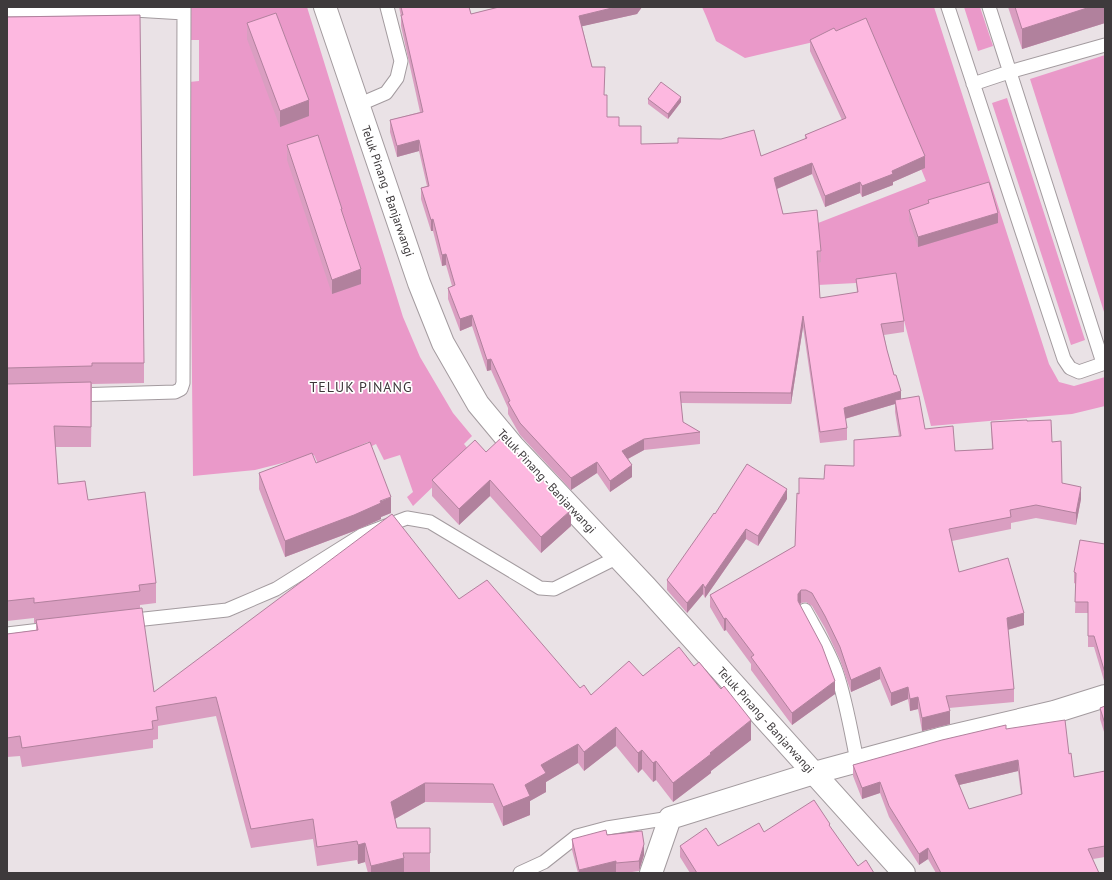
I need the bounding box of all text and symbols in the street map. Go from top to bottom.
street label: Teluk Pinang - Banjarwangi [358,123,418,259]
district label: TELUK PINANG [310,378,413,396]
street label: Teluk Pinang - Banjarwangi [495,425,599,537]
street label: Teluk Pinang - Banjarwangi [714,664,818,776]

